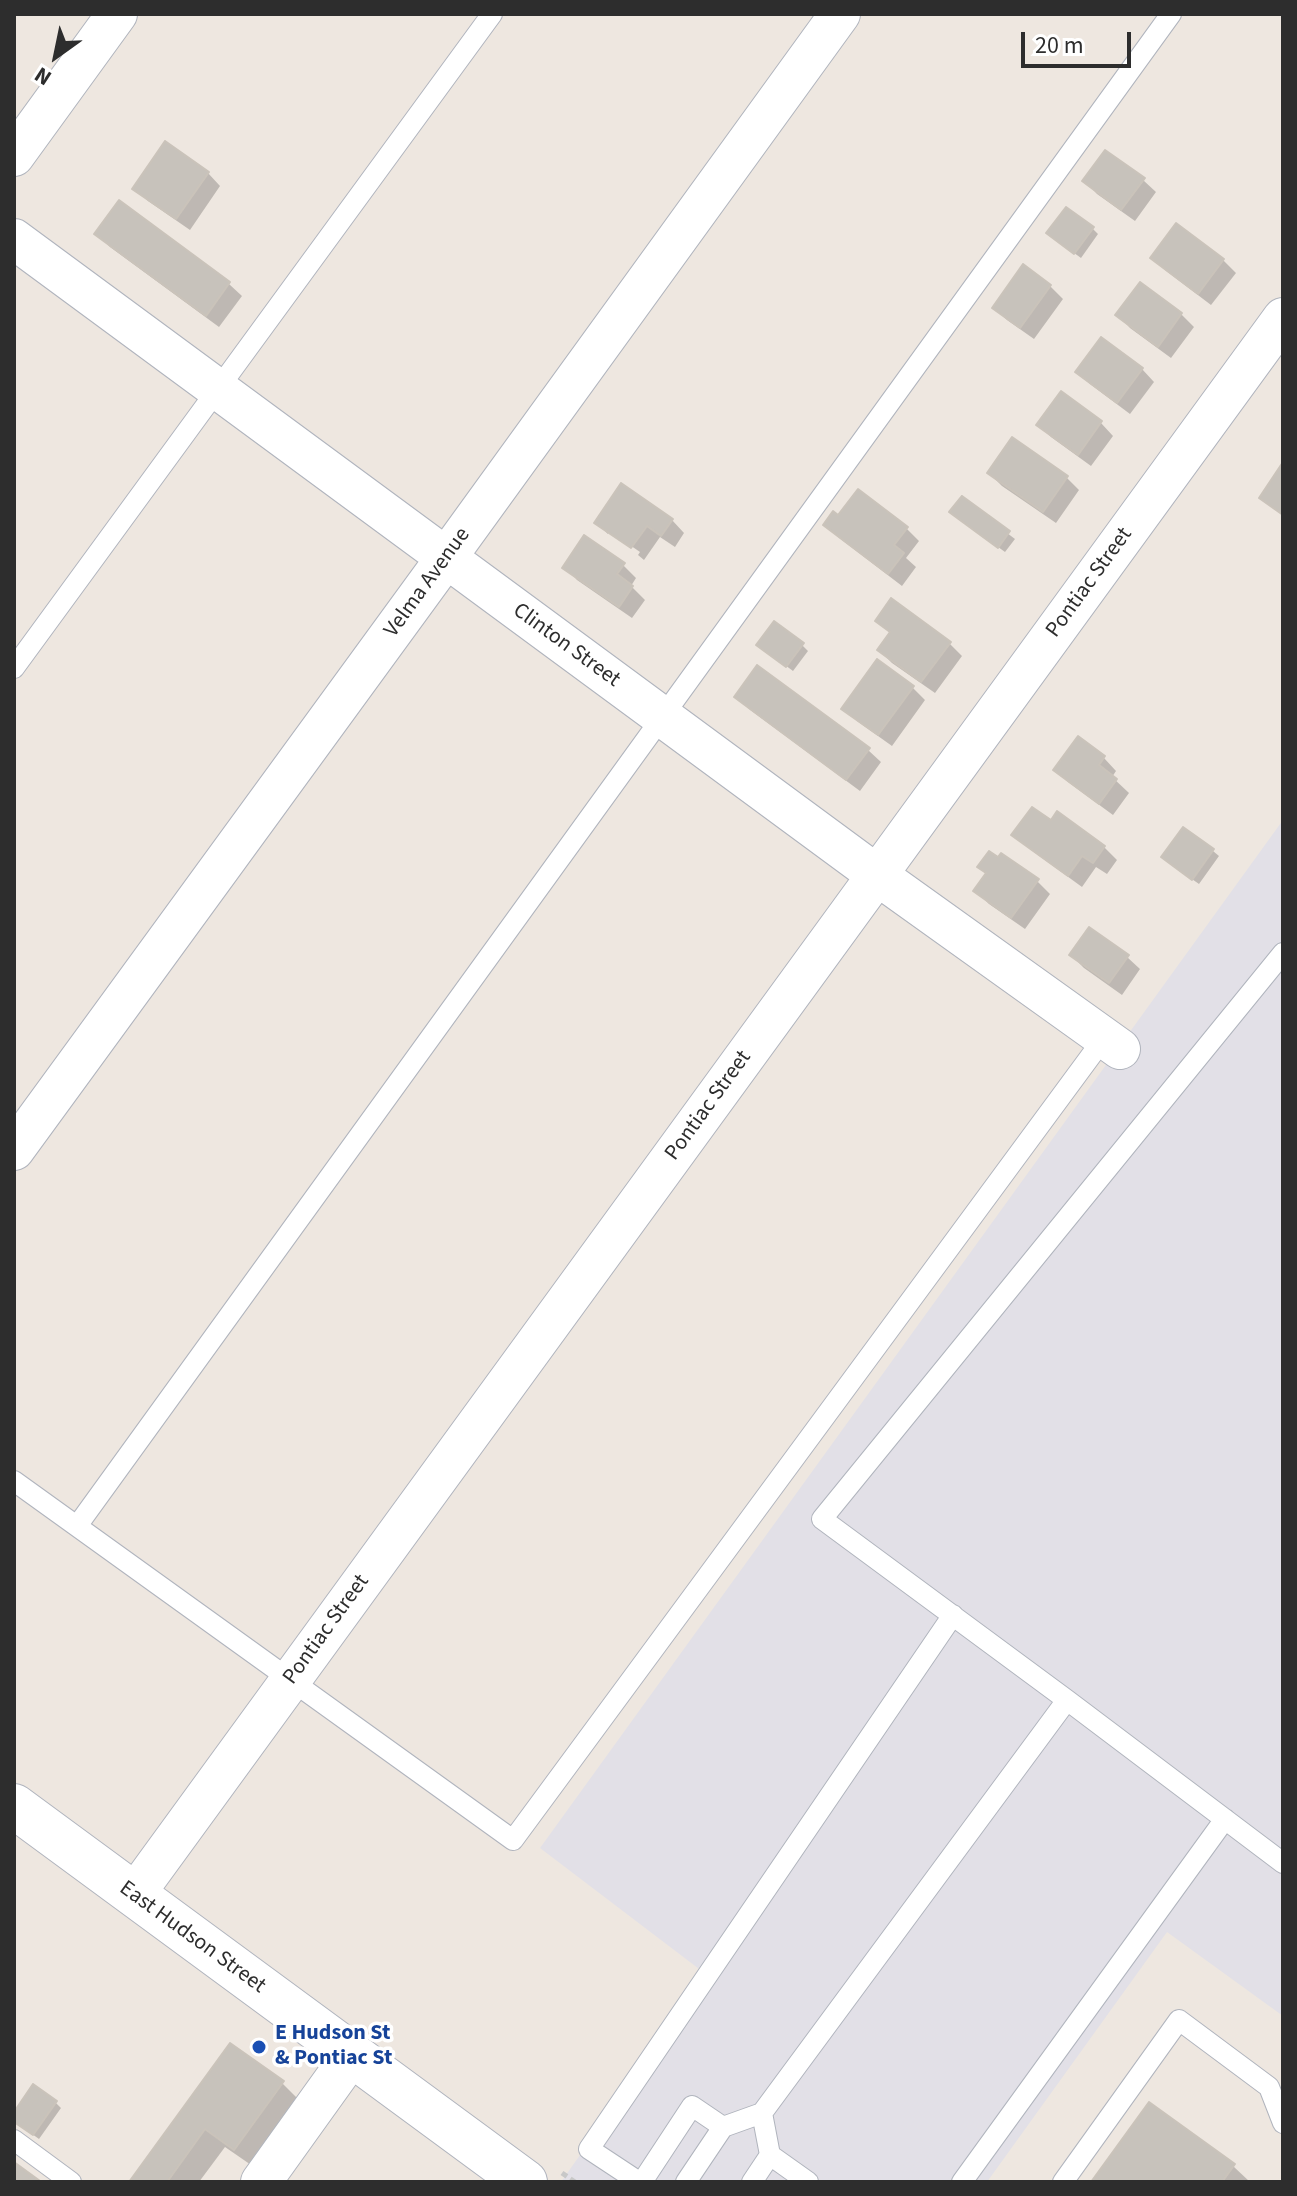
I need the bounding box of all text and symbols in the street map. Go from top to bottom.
north arrow [16,16,96,96]
scale bar [1025,16,1135,66]
text: 20 m [1035,28,1084,63]
text: N [28,59,58,94]
street label: Velma Avenue [379,523,477,643]
street label: Pontiac Street [1041,523,1139,643]
street label: Clinton Street [507,598,625,694]
street label: Pontiac Street [660,1046,758,1166]
street label: Pontiac Street [278,1570,376,1690]
street label: East Hudson Street [114,1876,270,2000]
place label: E Hudson St & Pontiac St [275,2021,392,2072]
marker: E Hudson St & Pontiac St [250,2038,268,2056]

